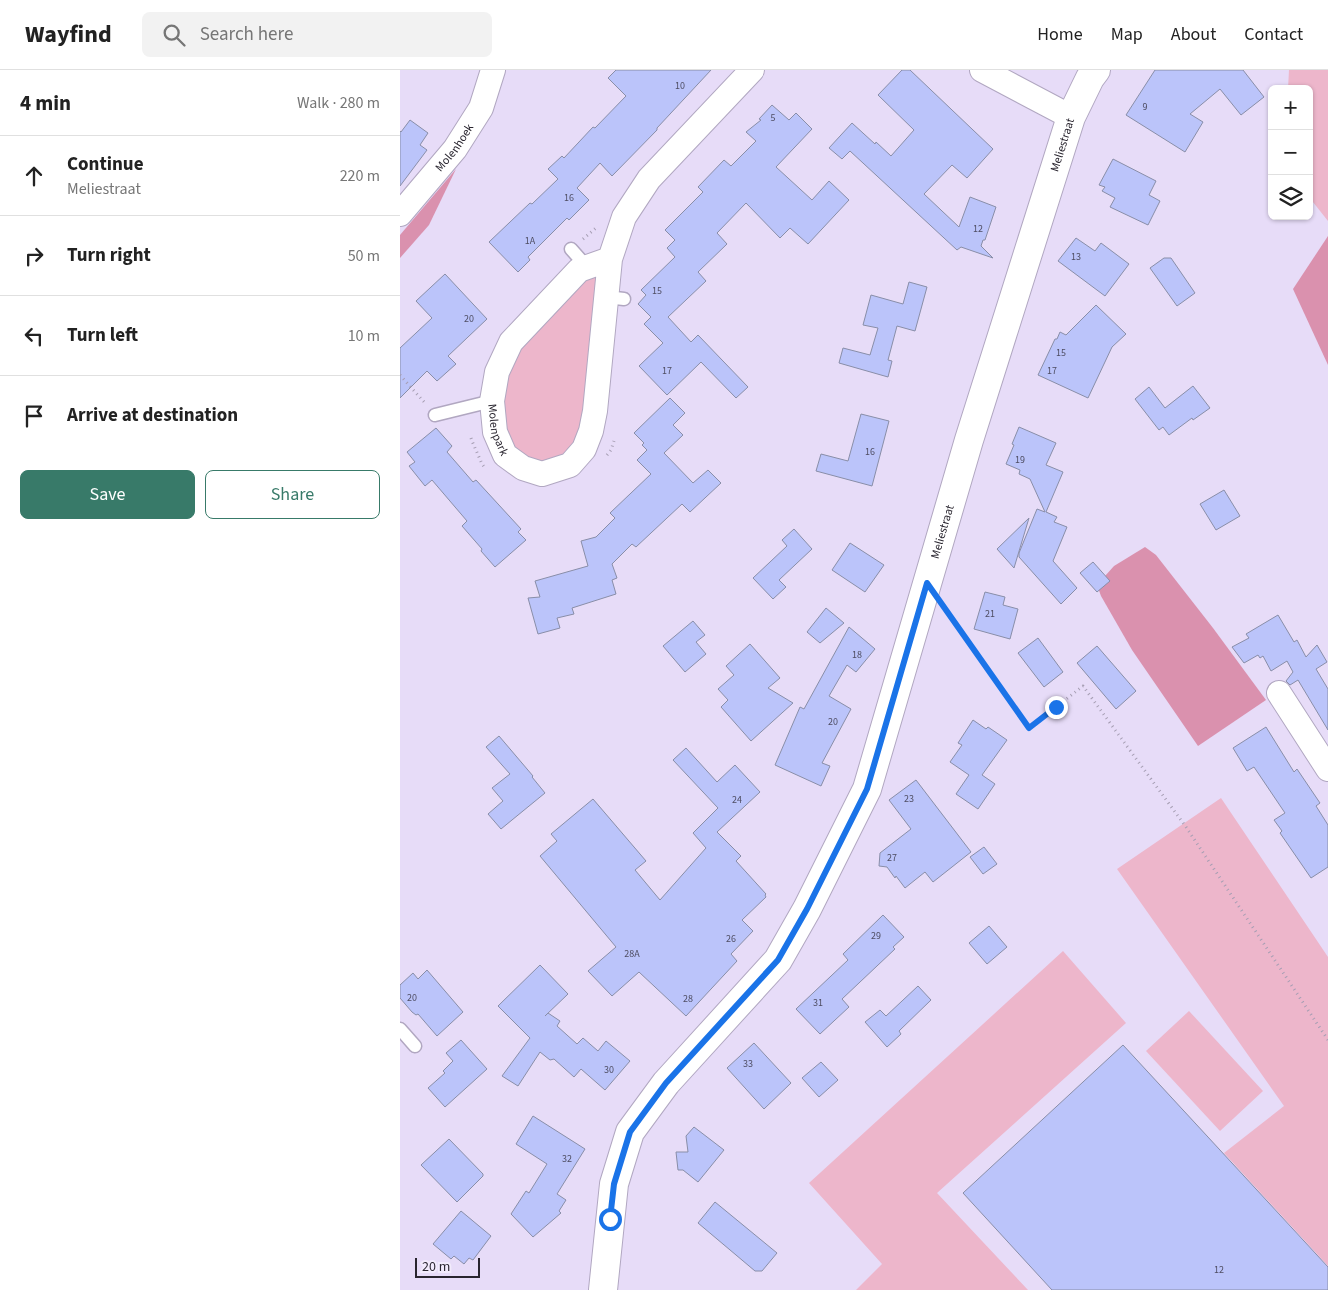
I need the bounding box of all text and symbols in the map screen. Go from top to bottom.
search box [142,12,492,57]
text: Wayfind [25,17,112,52]
icon: search [160,21,188,49]
text: Search here [200,21,293,48]
text: Home [1037,22,1083,47]
text: Map [1111,22,1143,47]
text: About [1171,22,1216,47]
text: Contact [1244,22,1303,47]
house number: 10 [675,79,685,93]
map controls [1268,85,1313,220]
button: + [1268,85,1313,130]
text: 4 min [20,88,71,118]
text: Walk · 280 m [297,92,380,114]
house number: 9 [1143,100,1148,114]
house number: 5 [771,111,776,125]
street label: Meliestraat [1046,116,1079,174]
street label: Molenhoek [431,120,478,175]
button: − [1268,130,1313,175]
text: Continue [67,151,144,178]
icon: ahead [20,162,48,190]
text: 220 m [340,165,380,187]
button: layers [1268,175,1313,220]
text: Meliestraat [67,178,141,200]
house number: 16 [564,191,574,205]
house number: 12 [973,222,983,236]
house number: 1A [525,234,536,248]
icon: right [20,242,48,270]
text: Turn right [67,242,151,269]
text: 50 m [348,245,380,267]
house number: 13 [1071,250,1081,264]
house number: 15 [652,284,662,298]
house number: 20 [464,312,474,326]
icon: left [20,322,48,350]
text: Turn left [67,322,138,349]
text: 10 m [348,325,380,347]
house number: 15 [1056,346,1066,360]
house number: 17 [662,364,672,378]
house number: 17 [1047,364,1057,378]
icon: arrive [20,402,48,430]
text: Arrive at destination [67,402,238,429]
street label: Molenpark [483,403,512,459]
house number: 16 [865,445,875,459]
house number: 19 [1015,453,1025,467]
button: Save [20,470,195,519]
button: Share [205,470,380,519]
street label: Meliestraat [927,503,959,561]
house number: 21 [985,607,995,621]
house number: 18 [852,648,862,662]
route end [1045,696,1068,719]
house number: 20 [828,715,838,729]
house number: 23 [904,792,914,806]
house number: 24 [732,793,742,807]
house number: 27 [887,851,897,865]
house number: 29 [871,929,881,943]
house number: 26 [726,932,736,946]
house number: 28A [624,947,640,961]
house number: 20 [407,991,417,1005]
house number: 28 [683,992,693,1006]
house number: 31 [813,996,823,1010]
house number: 33 [743,1057,753,1071]
house number: 30 [604,1063,614,1077]
house number: 32 [562,1152,572,1166]
route start [599,1208,622,1231]
scale bar [415,1255,480,1278]
text: 20 m [422,1257,450,1277]
house number: 12 [1214,1263,1224,1277]

